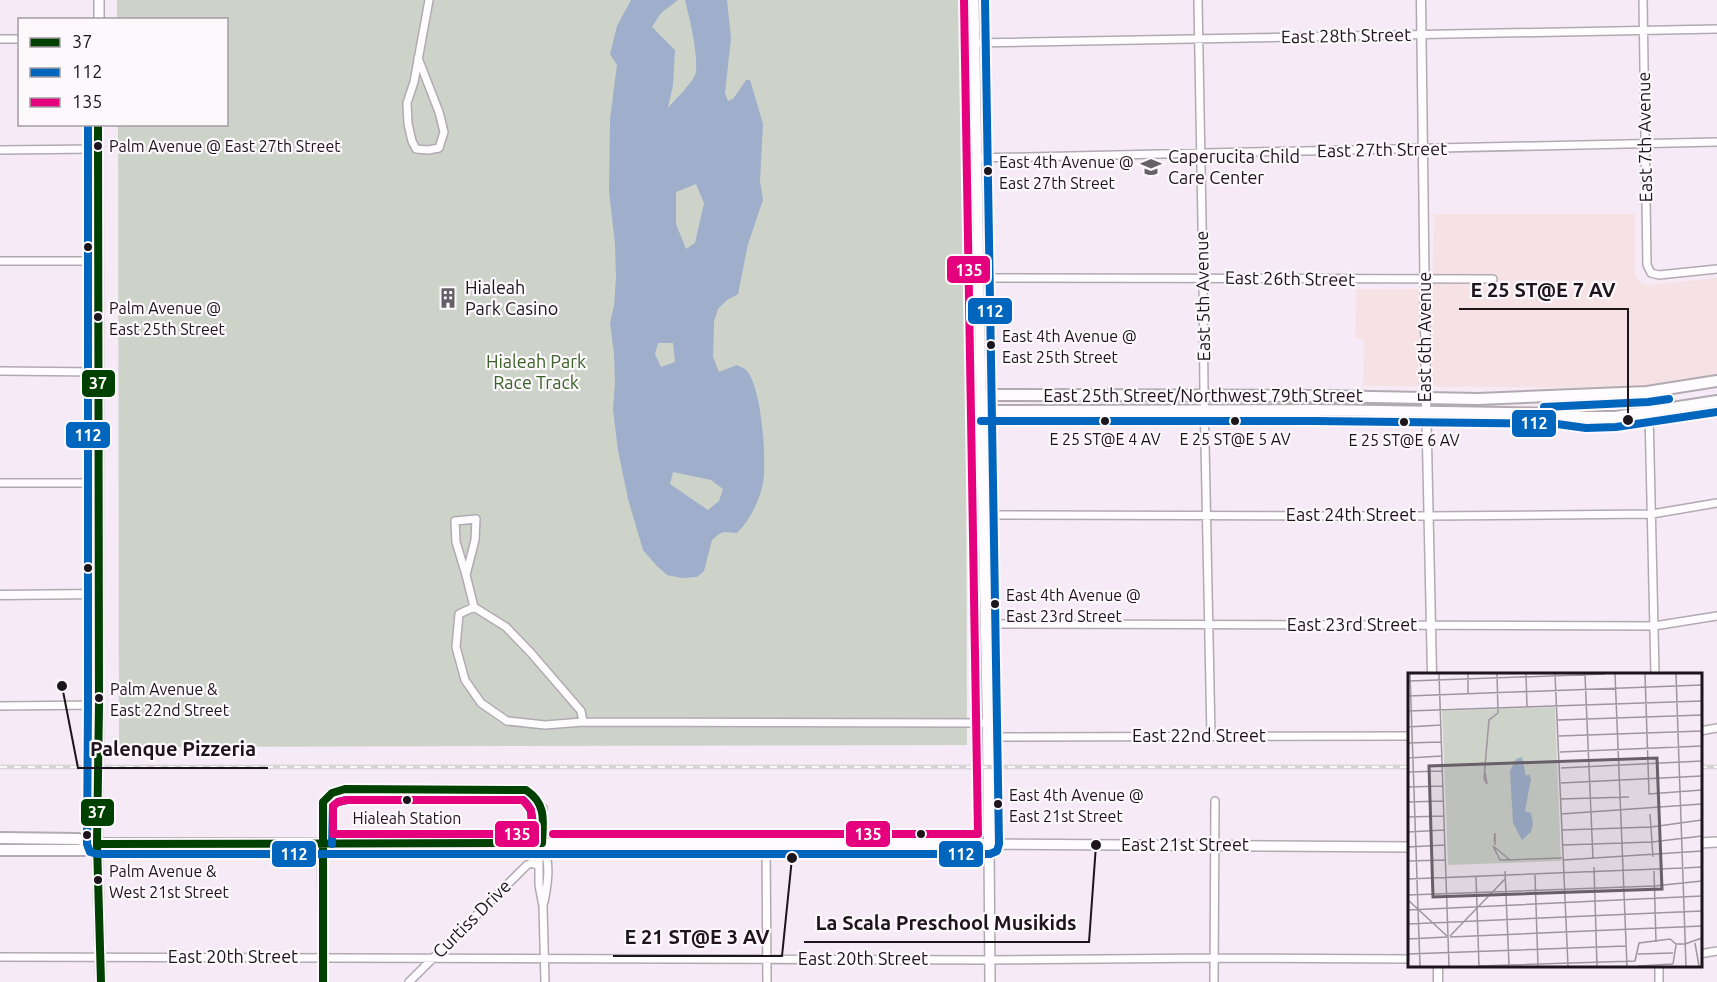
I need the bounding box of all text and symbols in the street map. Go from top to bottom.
legend [18,18,228,126]
street label: East 28th Street [1281,24,1411,46]
text: 37 [72,31,92,51]
text: 112 [72,61,102,81]
street label: East 7th Avenue [1633,72,1655,202]
text: 135 [72,91,102,111]
place label: Palm Avenue @ East 27th Street [109,137,341,155]
street label: East 27th Street [1317,138,1447,160]
marker: Palm Avenue @ East 27th Street [92,140,104,152]
place label: Caperucita Child Care Center [1168,146,1300,187]
place label: East 4th Avenue @ East 27th Street [999,153,1134,192]
school or university icon: Caperucita Child Care Center [1139,155,1163,179]
marker: East 4th Avenue @ East 27th Street [982,165,994,177]
street label: East 5th Avenue [1191,231,1213,361]
unlabelled marker [82,241,94,253]
line badge: 135 [946,255,991,284]
text: 135 [955,261,983,279]
street label: East 26th Street [1225,267,1355,289]
callout: E 25 ST@E 7 AV [1459,271,1628,309]
street label: East 6th Avenue [1414,272,1434,402]
place label: Hialeah Park Casino [465,277,558,318]
text: E 25 ST@E 7 AV [1470,278,1616,301]
building icon: Hialeah Park Casino [436,286,460,310]
line badge: 112 [967,297,1013,325]
place label: Palm Avenue @ East 25th Street [109,299,226,338]
text: 112 [976,302,1004,320]
marker: Palm Avenue @ East 25th Street [92,311,104,323]
place label: East 4th Avenue @ East 25th Street [1002,327,1137,366]
marker: East 4th Avenue @ East 25th Street [985,339,997,351]
park label: Hialeah Park Race Track [486,351,586,392]
line badge: 37 [81,369,116,398]
text: 37 [89,374,107,392]
street label: East 25th Street/Northwest 79th Street [1043,385,1363,405]
line badge: 112 [1511,409,1557,438]
text: 112 [1520,414,1548,432]
marker: E 25 ST@E 4 AV [1099,415,1111,427]
marker: E 25 ST@E 5 AV [1229,415,1241,427]
marker: E 25 ST@E 6 AV [1398,416,1410,428]
line badge: 112 [65,421,111,449]
text: 112 [74,426,102,444]
place label: E 25 ST@E 4 AV [1049,430,1161,448]
place label: E 25 ST@E 5 AV [1179,430,1291,448]
place label: E 25 ST@E 6 AV [1348,431,1460,449]
street label: East 24th Street [1286,504,1416,524]
unlabelled marker [82,562,94,574]
place label: East 4th Avenue @ East 23rd Street [1006,586,1141,625]
marker: East 4th Avenue @ East 23rd Street [989,598,1001,610]
street label: East 23rd Street [1287,614,1417,634]
inset map [1408,673,1702,967]
place label: Palm Avenue & East 22nd Street [110,680,230,719]
marker: Palm Avenue & East 22nd Street [93,692,105,704]
street label: East 22nd Street [1132,725,1266,745]
callout: Palenque Pizzeria [78,730,268,768]
text: Palenque Pizzeria [90,737,256,760]
place label: East 4th Avenue @ East 21st Street [1009,786,1144,825]
marker: Hialeah Station [401,794,413,806]
line badge: 37 [80,798,115,827]
marker: East 4th Avenue @ East 21st Street [992,798,1004,810]
text: 37 [88,803,106,821]
place label: Hialeah Station [353,809,461,827]
line badge: 135 [494,820,540,848]
line badge: 135 [845,820,891,848]
text: 135 [503,825,531,843]
text: 135 [854,825,882,843]
unlabelled marker [915,828,927,840]
unlabelled marker [81,829,93,841]
street label: East 21st Street [1121,834,1249,854]
line badge: 112 [271,840,317,868]
line badge: 112 [938,840,984,868]
text: 112 [280,845,308,863]
text: 112 [947,845,975,863]
place label: Palm Avenue & West 21st Street [109,862,230,901]
marker: Palm Avenue & West 21st Street [92,874,104,886]
street label: Curtiss Drive [428,875,514,961]
callout: La Scala Preschool Musikids [804,904,1089,942]
text: La Scala Preschool Musikids [815,911,1077,934]
callout: E 21 ST@E 3 AV [613,918,782,956]
text: E 21 ST@E 3 AV [624,925,770,948]
street label: East 20th Street [168,946,298,966]
street label: East 20th Street [798,948,928,968]

